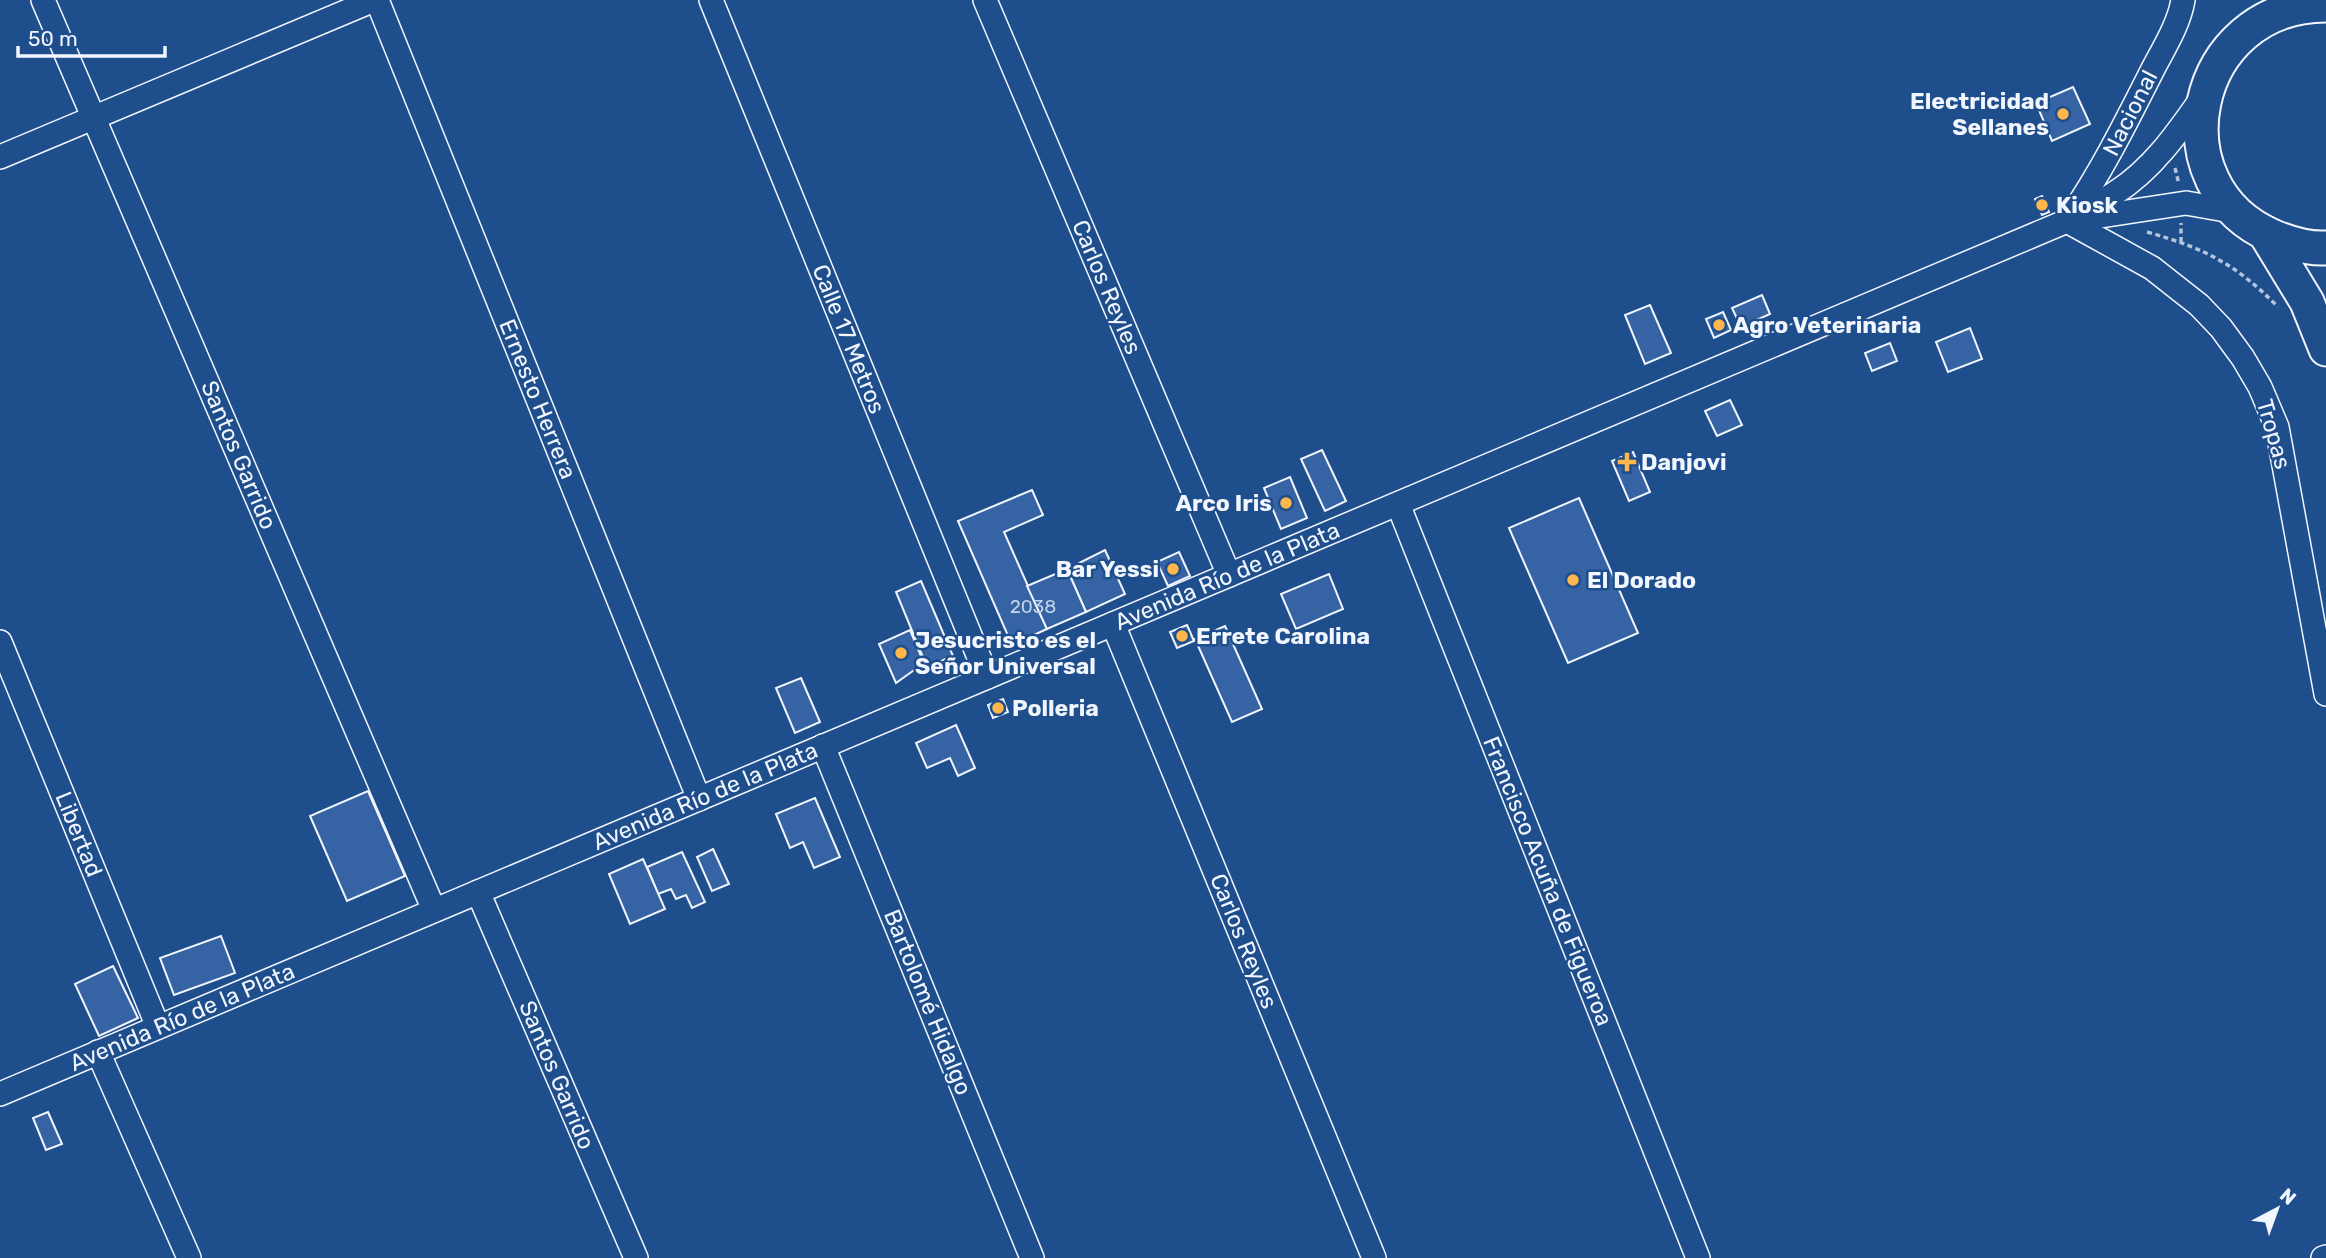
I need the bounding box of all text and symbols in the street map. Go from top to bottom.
scale bar [18,14,164,58]
text: 50 m [28,26,78,51]
street label: Nacional [2097,65,2163,161]
place label: Electricidad Sellanes [1910,87,2049,141]
marker: Electricidad Sellanes [2055,106,2071,122]
place label: Kiosk [2056,191,2119,219]
marker: Kiosk [2034,197,2050,213]
street label: Carlos Reyles [1066,216,1148,358]
street label: Calle 17 Metros [806,260,892,418]
place label: Agro Veterinaria [1733,311,1921,339]
street label: Ernesto Herrera [493,315,583,483]
marker: Agro Veterinaria [1711,317,1727,333]
street label: Santos Garrido [195,377,283,533]
street label: Tropas [2251,396,2297,472]
place label: Danjovi [1641,448,1727,476]
marker: Danjovi [1619,454,1635,470]
place label: Arco Iris [1175,489,1272,517]
marker: Arco Iris [1278,495,1294,511]
street label: Avenida Río de la Plata [1110,516,1344,636]
place label: Bar Yessi [1056,555,1159,583]
marker: Bar Yessi [1165,561,1181,577]
place label: El Dorado [1587,566,1696,594]
marker: El Dorado [1565,572,1581,588]
house number: 2038 [1010,595,1056,618]
place label: Errete Carolina [1196,622,1370,650]
place label: Jesucristo es el Señor Universal [915,626,1096,680]
marker: Errete Carolina [1174,628,1190,644]
marker: Jesucristo es el Señor Universal [893,645,909,661]
place label: Polleria [1012,694,1099,722]
marker: Polleria [990,700,1006,716]
street label: Francisco Acuña de Figueroa [1477,732,1619,1030]
street label: Avenida Río de la Plata [588,736,822,856]
street label: Libertad [49,787,109,881]
street label: Carlos Reyles [1204,869,1284,1013]
street label: Bartolomé Hidalgo [878,905,978,1099]
street label: Avenida Río de la Plata [65,957,299,1077]
street label: Santos Garrido [513,997,601,1153]
north arrow [2242,1174,2312,1244]
text: N [2275,1183,2301,1210]

